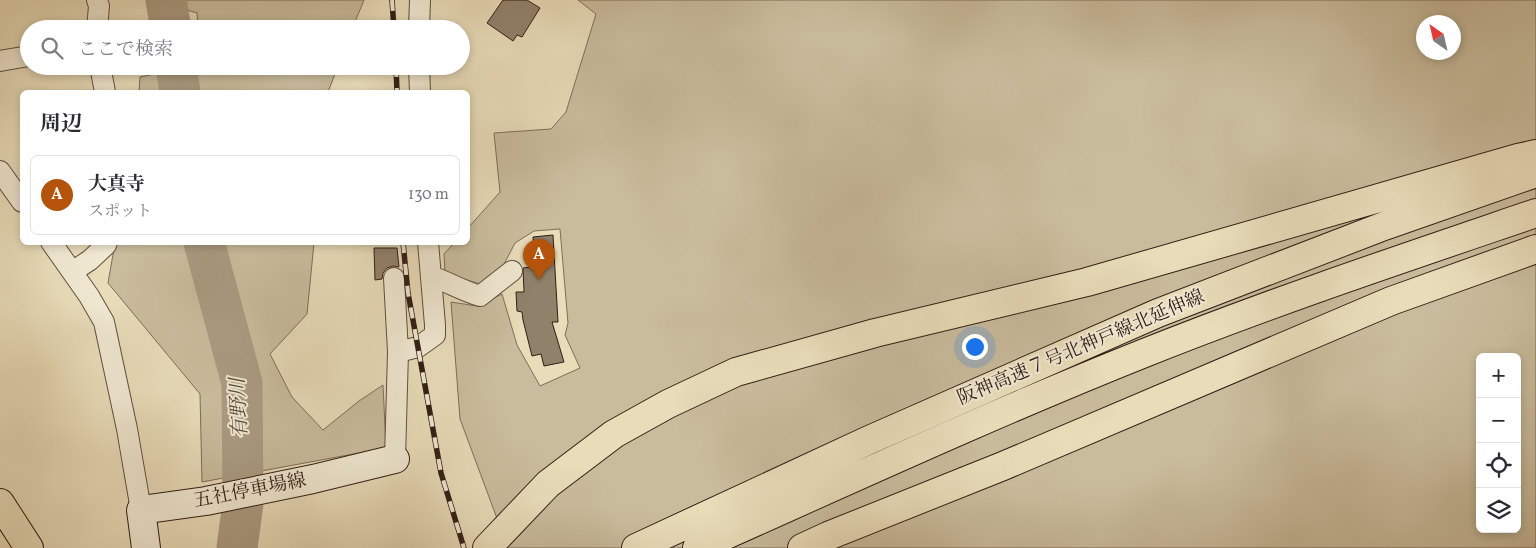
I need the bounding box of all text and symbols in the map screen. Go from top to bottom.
north arrow [1416,15,1461,60]
search box [20,20,470,75]
icon: search [38,34,66,62]
text: ここで検索 [78,37,173,63]
text: 周辺 [40,110,82,139]
text: 大真寺 [88,172,145,198]
text: A [51,184,63,206]
text: 130 m [408,184,449,206]
text: スポット [88,201,152,223]
pin: A [523,239,555,280]
street label: 阪神高速７号北神戸線北延伸線 [953,284,1209,412]
your location [962,334,988,360]
map controls [1476,353,1521,533]
button: + [1476,353,1521,398]
water label: 有野川 [224,375,256,439]
button: − [1476,398,1521,443]
button: locate [1476,443,1521,488]
street label: 五社停車場線 [192,467,308,515]
button: layers [1476,488,1521,533]

